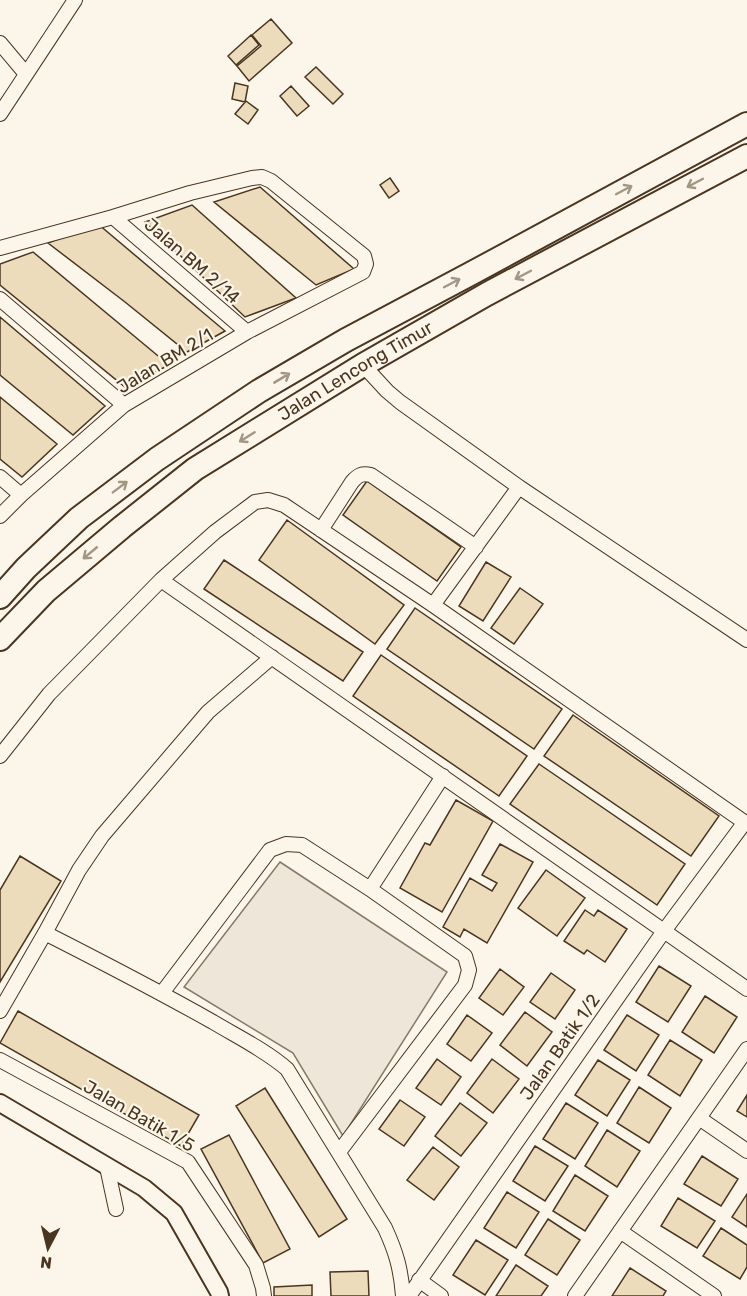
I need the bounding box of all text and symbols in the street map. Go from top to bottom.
one-way arrow [687,177,704,189]
one-way arrow [615,184,632,196]
street label: Jalan BM 2/14 [140,213,244,309]
one-way arrow [515,269,532,281]
one-way arrow [443,277,461,288]
street label: Jalan Lencong Timur [274,316,437,426]
street label: Jalan BM 2/1 [113,324,217,398]
one-way arrow [273,371,290,383]
one-way arrow [238,431,255,444]
one-way arrow [112,481,128,493]
one-way arrow [83,546,98,560]
street label: Jalan Batik 1/2 [515,990,605,1104]
street label: Jalan Batik 1/5 [80,1075,198,1157]
north arrow [18,1218,78,1278]
text: N [39,1252,53,1273]

